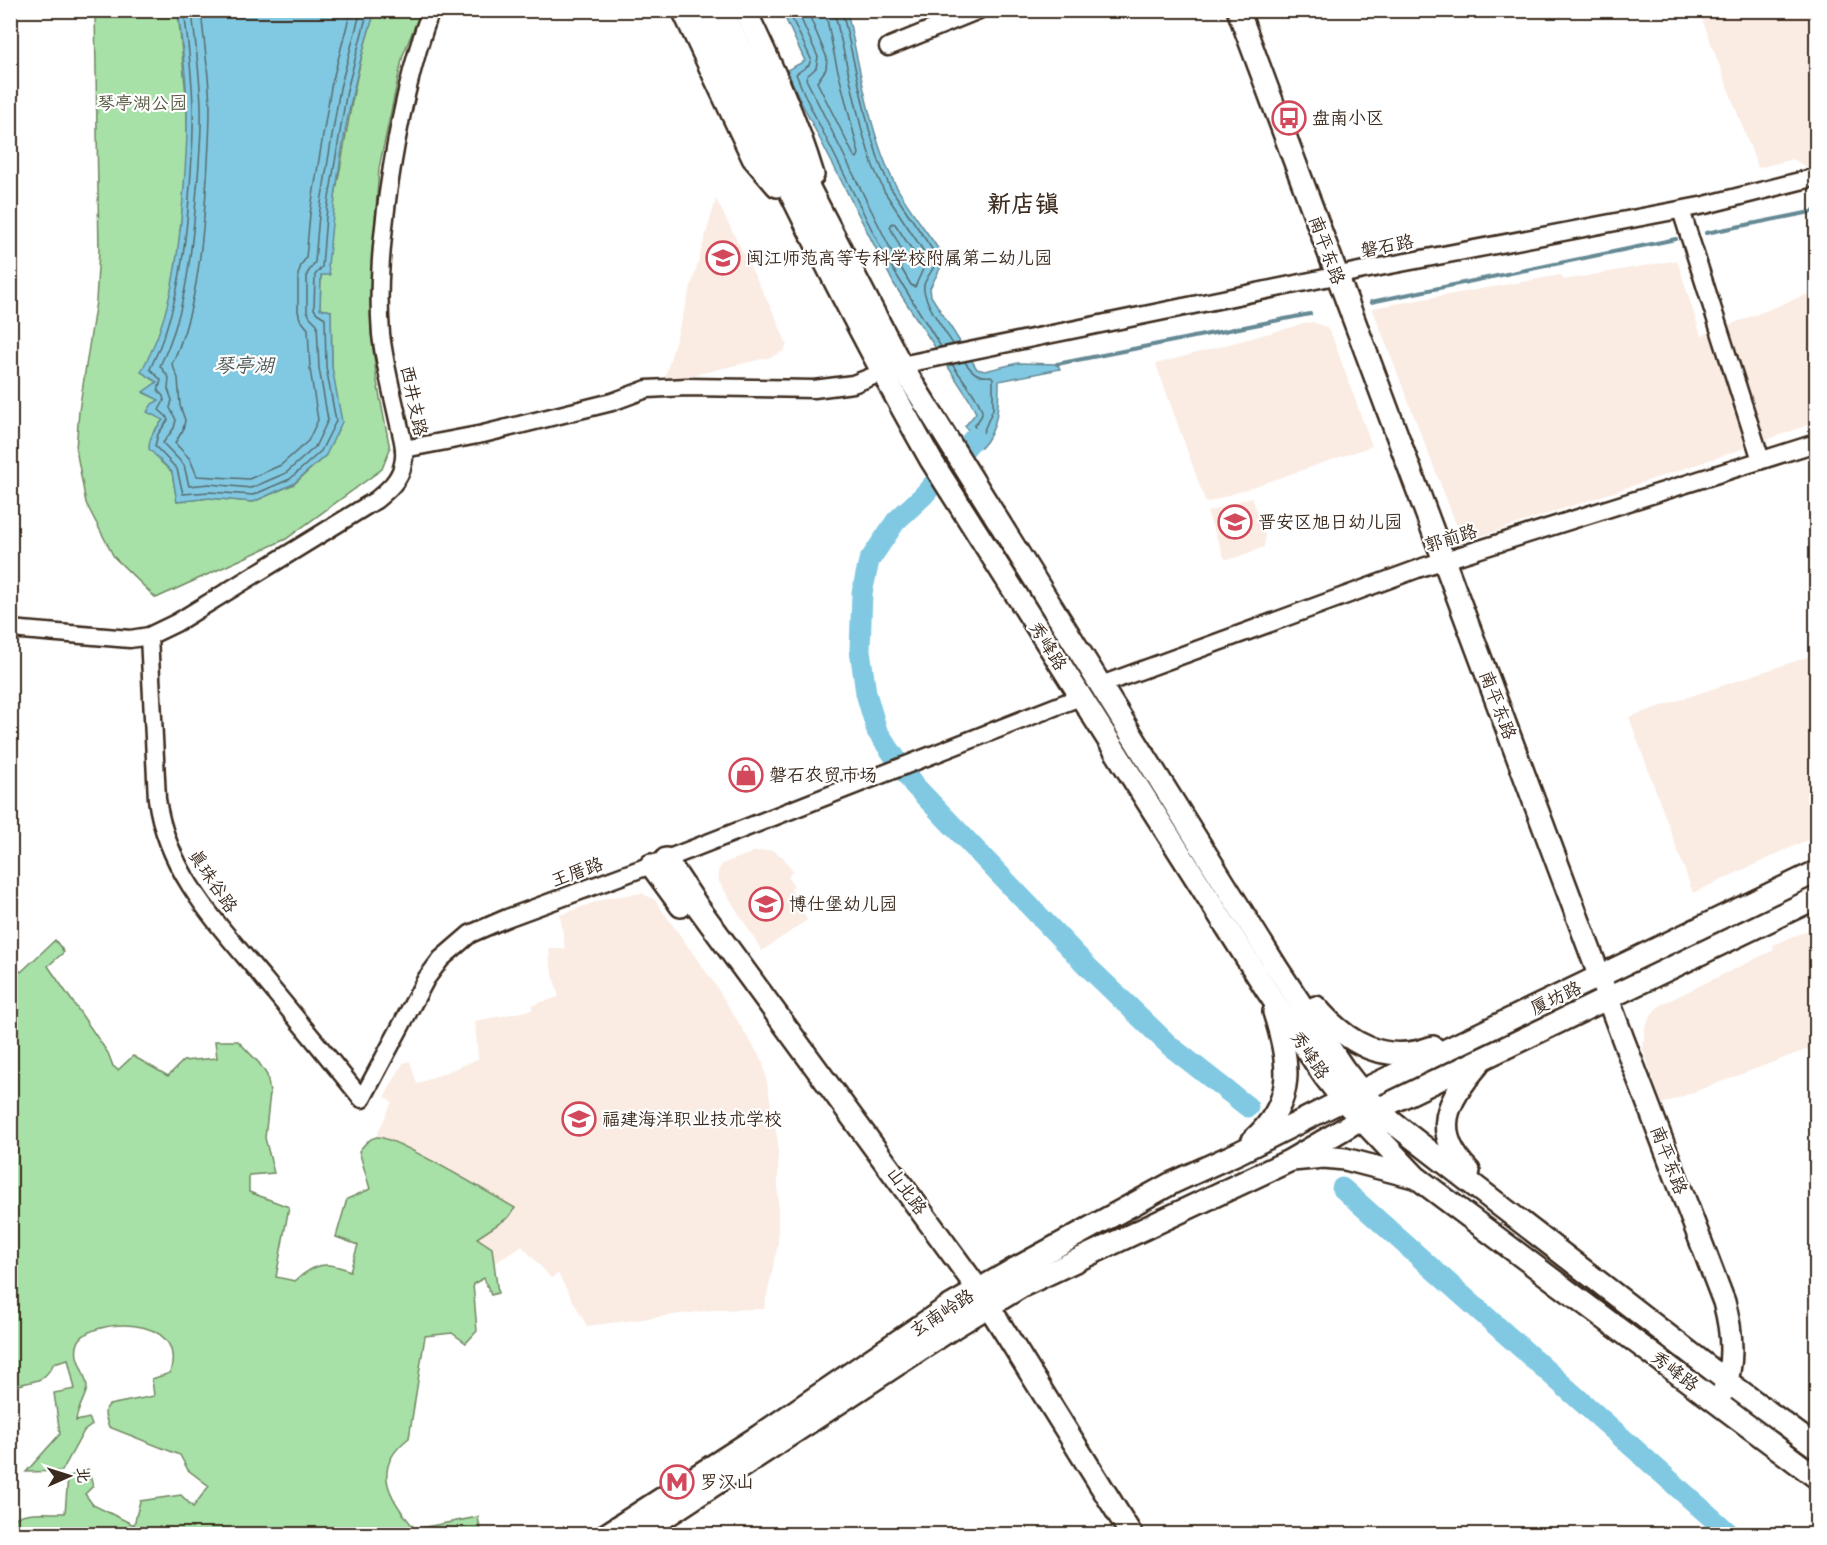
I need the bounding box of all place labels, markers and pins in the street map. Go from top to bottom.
bus stop icon: 盘南小区 [1271,100,1307,136]
place label: 盘南小区 [1312,107,1384,129]
school or university icon: 闽江师范高等专科学校附属第二幼儿园 [705,240,741,276]
place label: 闽江师范高等专科学校附属第二幼儿园 [746,247,1052,269]
school or university icon: 晋安区旭日幼儿园 [1217,504,1253,540]
place label: 晋安区旭日幼儿园 [1258,511,1402,533]
shop icon: 磐石农贸市场 [728,757,764,793]
place label: 磐石农贸市场 [769,764,877,786]
school or university icon: 博仕堡幼儿园 [748,886,784,922]
place label: 博仕堡幼儿园 [789,893,897,915]
school or university icon: 福建海洋职业技术学校 [561,1101,597,1137]
place label: 福建海洋职业技术学校 [602,1108,782,1130]
metro station icon: 罗汉山 [659,1464,695,1500]
place label: 罗汉山 [700,1471,754,1493]

